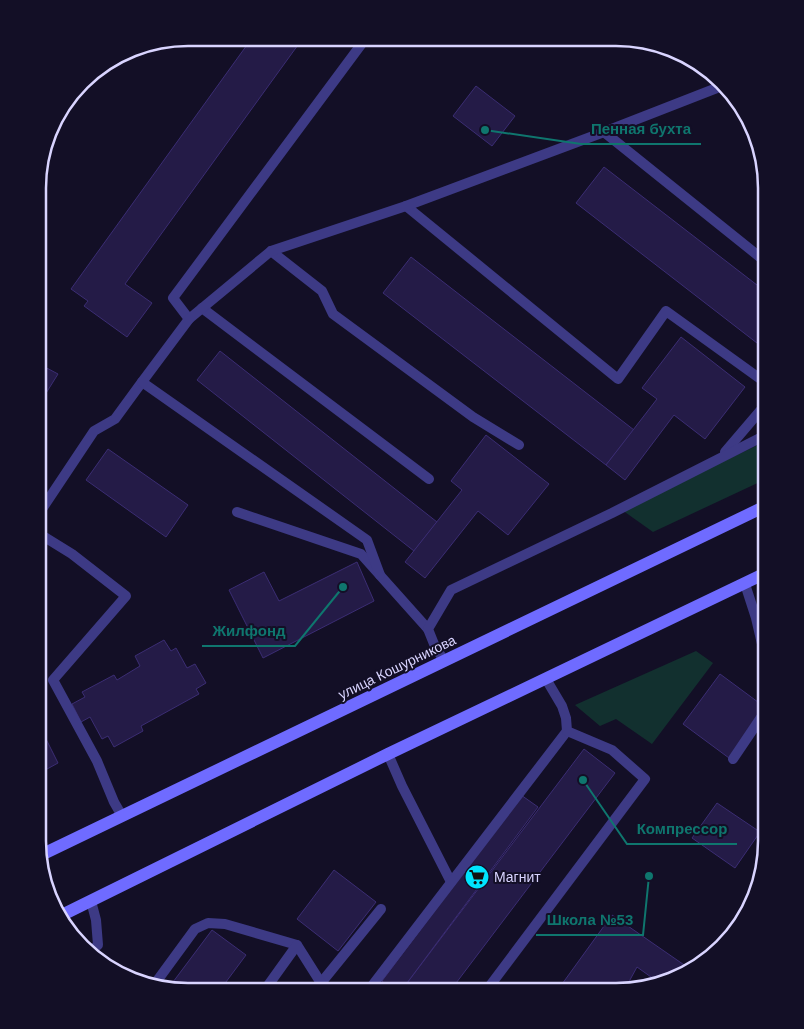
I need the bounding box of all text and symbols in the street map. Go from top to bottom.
callout: Пенная бухта [581,114,701,144]
text: Пенная бухта [591,120,692,137]
callout: Жилфонд [202,616,295,646]
text: Жилфонд [212,622,286,639]
street label: улица Кошурникова [336,631,459,702]
callout: Компрессор [627,814,737,844]
text: Компрессор [637,820,727,837]
supermarket icon: Магнит [464,864,490,890]
place label: Магнит [494,869,541,885]
callout: Школа №53 [536,905,643,935]
text: Школа №53 [547,911,633,928]

